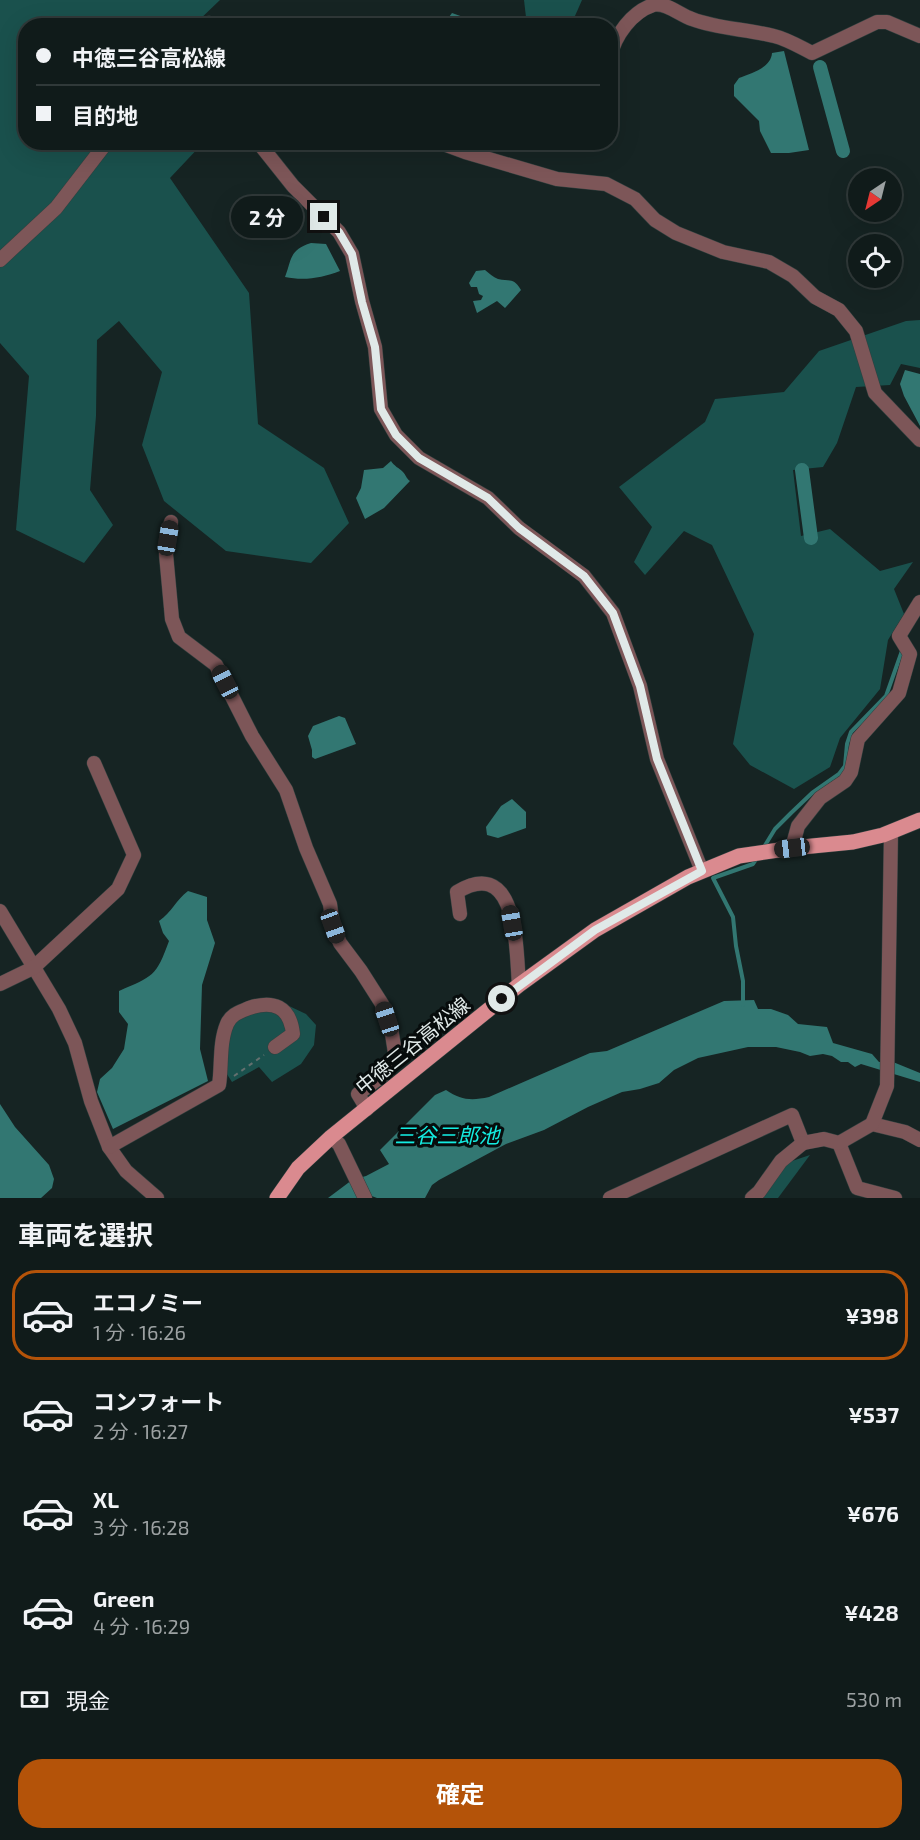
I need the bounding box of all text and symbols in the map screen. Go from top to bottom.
text: 中徳三谷高松線 [72,44,226,70]
text: 目的地 [72,102,138,128]
north arrow [848,168,902,222]
map controls [848,168,902,288]
callout: 2 分 [231,196,303,238]
route end [310,203,337,230]
text: 2 分 [249,205,285,229]
button: locate [848,234,902,288]
car [156,519,180,557]
car [209,662,241,702]
car [773,837,811,859]
car [500,904,524,942]
car [318,906,348,946]
route start [488,985,515,1012]
street label: 中徳三谷高松線 [350,992,474,1098]
car [373,999,401,1039]
water label: 三谷三郎池 [395,1122,501,1147]
text: 車両を選択 [18,1218,153,1250]
icon: car [21,1288,75,1342]
text: エコノミー [93,1289,203,1315]
text: ¥398 [845,1302,899,1328]
text: 1 分 · 16:26 [93,1320,186,1344]
icon: car [21,1387,75,1441]
text: コンフォート [93,1388,224,1414]
text: ¥537 [848,1401,899,1427]
text: 2 分 · 16:27 [93,1419,188,1443]
icon: car [21,1486,75,1540]
text: XL [93,1486,119,1512]
text: ¥676 [847,1500,899,1526]
text: 3 分 · 16:28 [93,1515,190,1539]
icon: car [21,1585,75,1639]
text: Green [93,1585,155,1611]
text: ¥428 [844,1599,899,1625]
text: 4 分 · 16:29 [93,1614,190,1638]
icon: cash [18,1683,51,1716]
text: 現金 [66,1687,110,1713]
text: 530 m [846,1687,902,1711]
button: 確定 [18,1759,902,1828]

